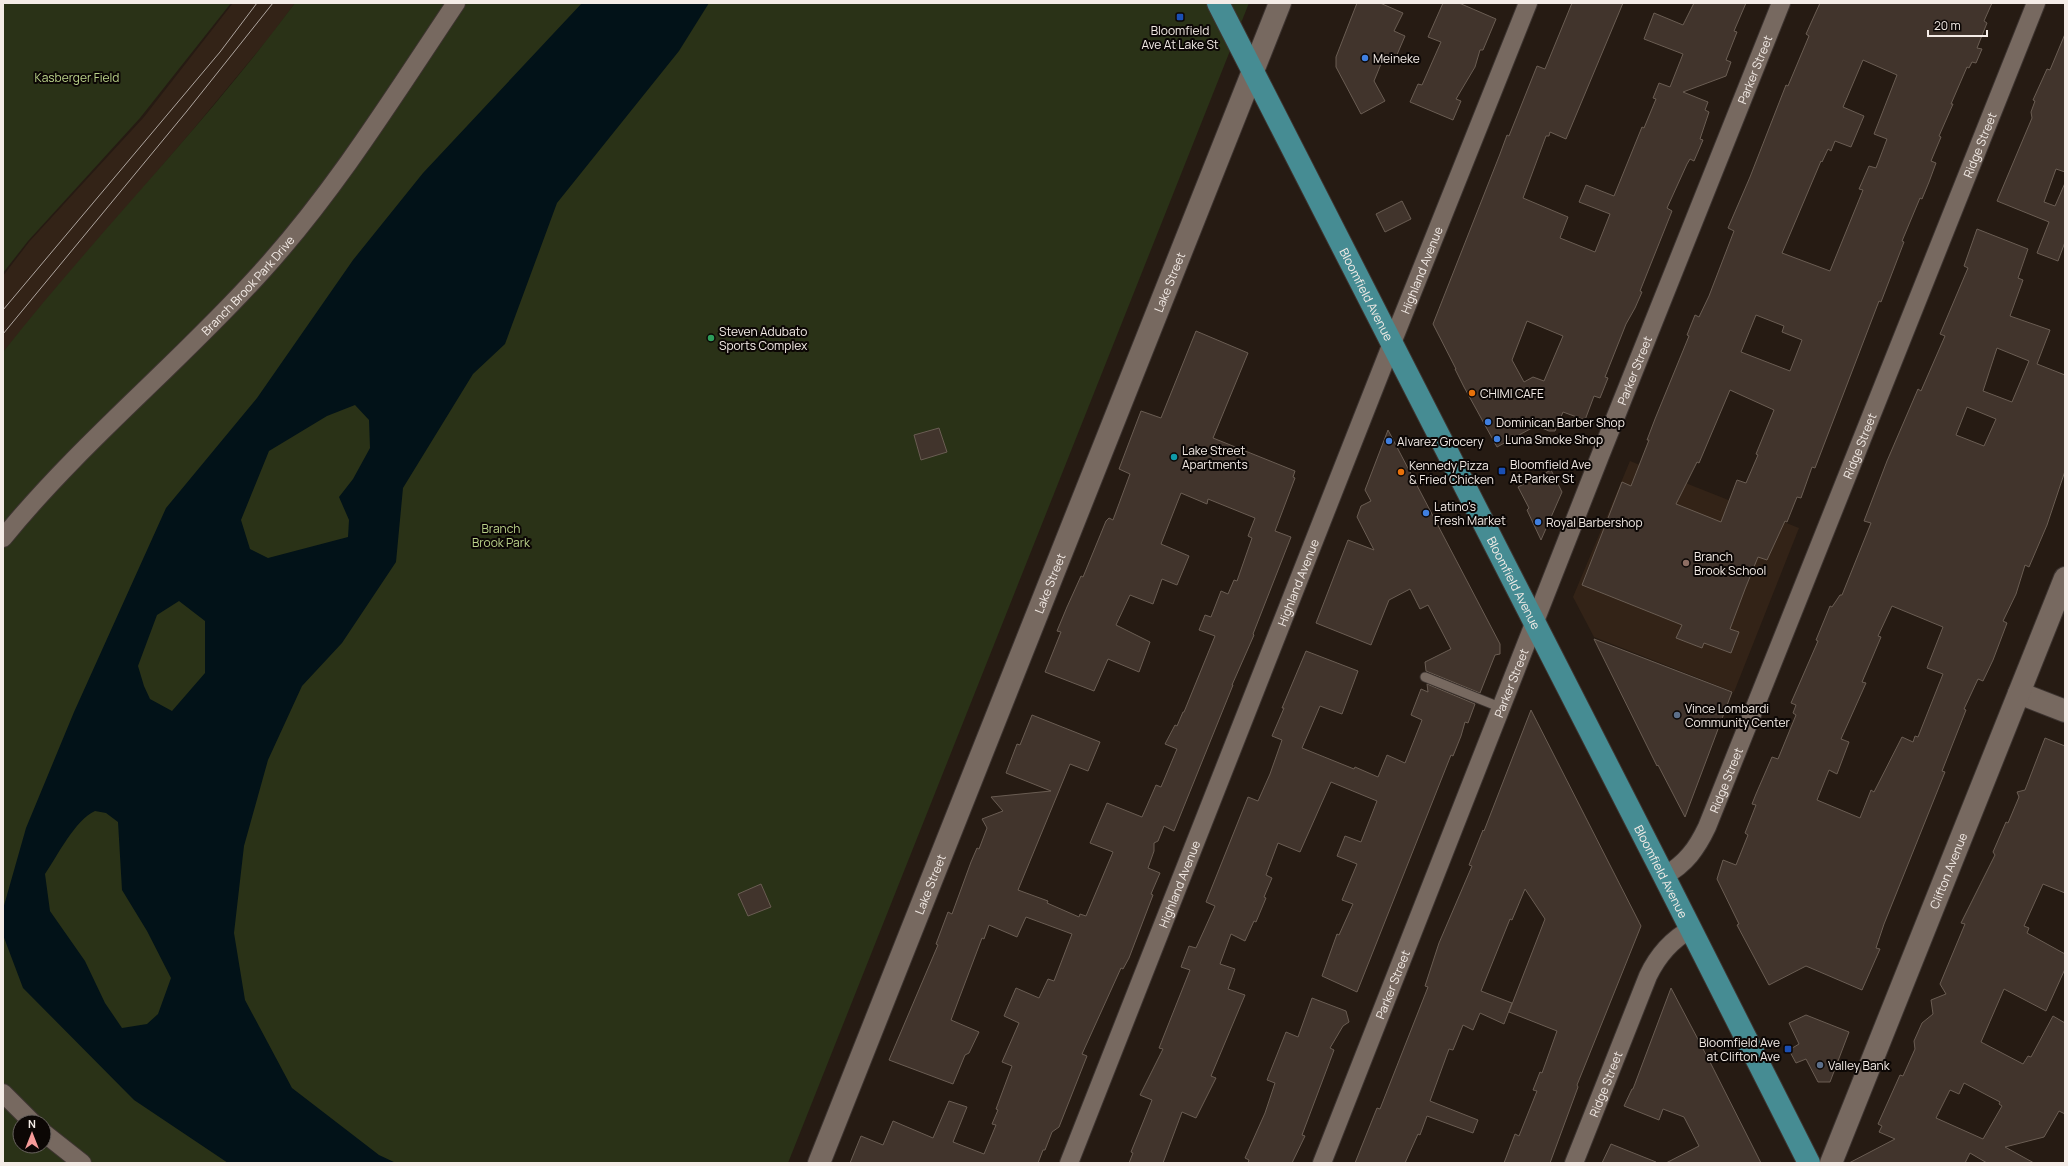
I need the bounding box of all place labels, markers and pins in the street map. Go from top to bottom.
marker: Bloomfield Ave At Lake St [1175,12,1185,22]
place label: Bloomfield Ave At Lake St [1141,22,1219,53]
place label: Meineke [1373,50,1420,67]
marker: Meineke [1360,53,1370,63]
place label: Steven Adubato Sports Complex [719,323,808,354]
marker: Steven Adubato Sports Complex [706,333,716,343]
place label: CHIMI CAFE [1480,385,1544,402]
marker: CHIMI CAFE [1467,388,1477,398]
place label: Dominican Barber Shop [1496,414,1625,431]
marker: Dominican Barber Shop [1483,417,1493,427]
place label: Luna Smoke Shop [1505,431,1603,448]
place label: Alvarez Grocery [1397,433,1484,450]
marker: Luna Smoke Shop [1492,434,1502,444]
marker: Alvarez Grocery [1384,436,1394,446]
place label: Lake Street Apartments [1182,442,1248,473]
marker: Lake Street Apartments [1169,452,1179,462]
place label: Bloomfield Ave At Parker St [1510,456,1591,487]
place label: Kennedy Pizza & Fried Chicken [1409,457,1494,488]
marker: Bloomfield Ave At Parker St [1497,466,1507,476]
marker: Kennedy Pizza & Fried Chicken [1396,467,1406,477]
place label: Latino's Fresh Market [1434,498,1506,529]
marker: Latino's Fresh Market [1421,508,1431,518]
place label: Royal Barbershop [1546,514,1643,531]
marker: Royal Barbershop [1533,517,1543,527]
place label: Branch Brook School [1694,548,1766,579]
marker: Branch Brook School [1681,558,1691,568]
place label: Vince Lombardi Community Center [1685,700,1791,731]
marker: Vince Lombardi Community Center [1672,710,1682,720]
place label: Bloomfield Ave at Clifton Ave [1699,1034,1780,1065]
marker: Bloomfield Ave at Clifton Ave [1783,1044,1793,1054]
place label: Valley Bank [1828,1057,1891,1074]
marker: Valley Bank [1815,1060,1825,1070]

